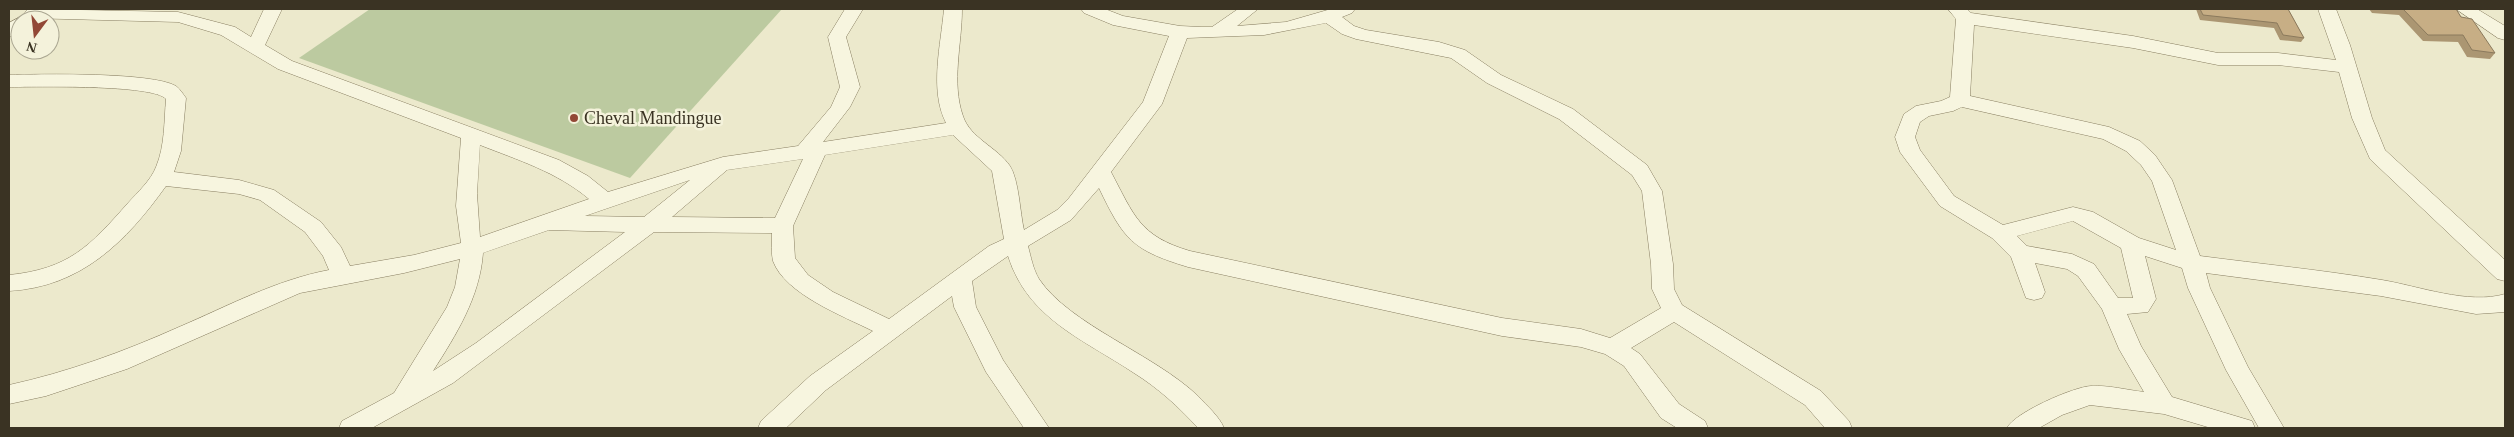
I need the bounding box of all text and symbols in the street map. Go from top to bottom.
north arrow [10,10,60,60]
text: N [25,39,39,56]
place label: Cheval Mandingue [584,108,721,128]
marker: Cheval Mandingue [568,112,580,124]

